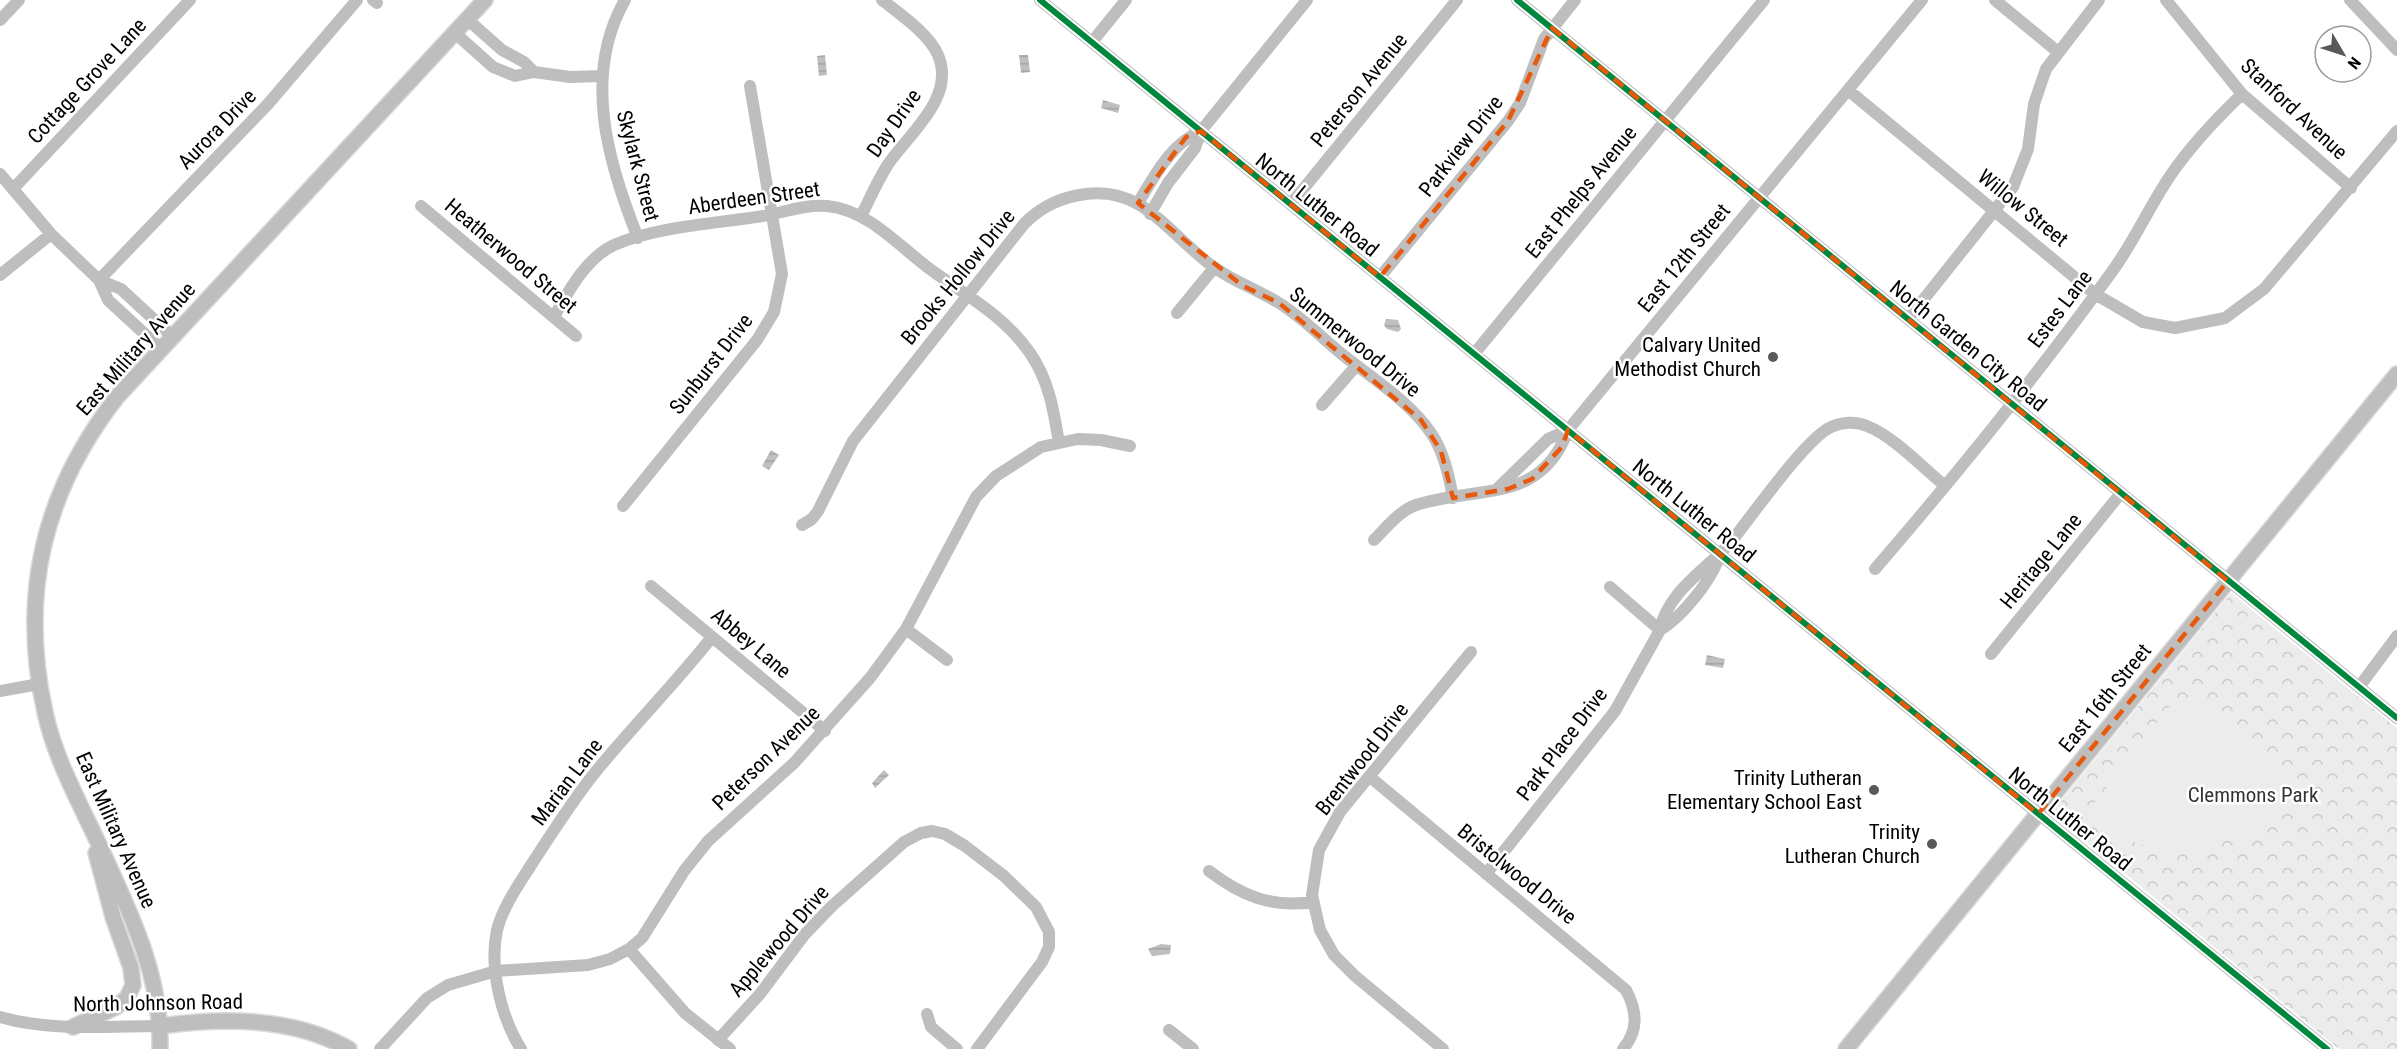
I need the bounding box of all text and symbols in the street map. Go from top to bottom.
street label: Cottage Grove Lane [23,13,151,149]
north arrow [2313,24,2373,84]
street label: Peterson Avenue [1306,28,1412,152]
text: N [2344,53,2365,73]
street label: Stanford Avenue [2236,54,2352,164]
street label: Aurora Drive [173,84,261,174]
street label: Day Drive [862,84,926,162]
street label: Parkview Drive [1414,91,1508,201]
street label: Skylark Street [612,108,664,224]
street label: East Phelps Avenue [1520,121,1642,263]
street label: North Luther Road [1251,148,1383,262]
street label: Willow Street [1973,164,2073,252]
street label: Aberdeen Street [687,177,821,219]
street label: Heatherwood Street [440,194,582,318]
street label: East 12th Street [1633,199,1735,317]
street label: Brooks Hollow Drive [896,205,1020,349]
street label: Estes Lane [2023,266,2097,352]
street label: North Garden City Road [1885,276,2051,416]
street label: East Military Avenue [72,277,200,420]
street label: Summerwood Drive [1285,282,1425,402]
street label: Sunburst Drive [664,309,758,419]
place label: Calvary United Methodist Church [1614,333,1761,381]
marker: Calvary United Methodist Church [1766,350,1780,364]
street label: North Luther Road [1628,454,1760,568]
street label: Heritage Lane [1995,508,2087,613]
street label: Abbey Lane [706,603,796,683]
street label: East 16th Street [2054,639,2156,757]
street label: Park Place Drive [1512,683,1612,805]
street label: Brentwood Drive [1311,698,1413,820]
street label: Peterson Avenue [708,701,825,815]
street label: Marian Lane [527,734,607,830]
street label: East Military Avenue [71,748,161,912]
street label: North Luther Road [2004,762,2136,876]
place label: Trinity Lutheran Elementary School East [1667,766,1862,814]
marker: Trinity Lutheran Elementary School East [1867,783,1881,797]
park label: Clemmons Park [2188,783,2319,807]
street label: Bristolwood Drive [1453,819,1581,929]
place label: Trinity Lutheran Church [1785,820,1920,868]
marker: Trinity Lutheran Church [1925,837,1939,851]
street label: Applewood Drive [724,880,834,1001]
street label: North Johnson Road [73,990,243,1016]

